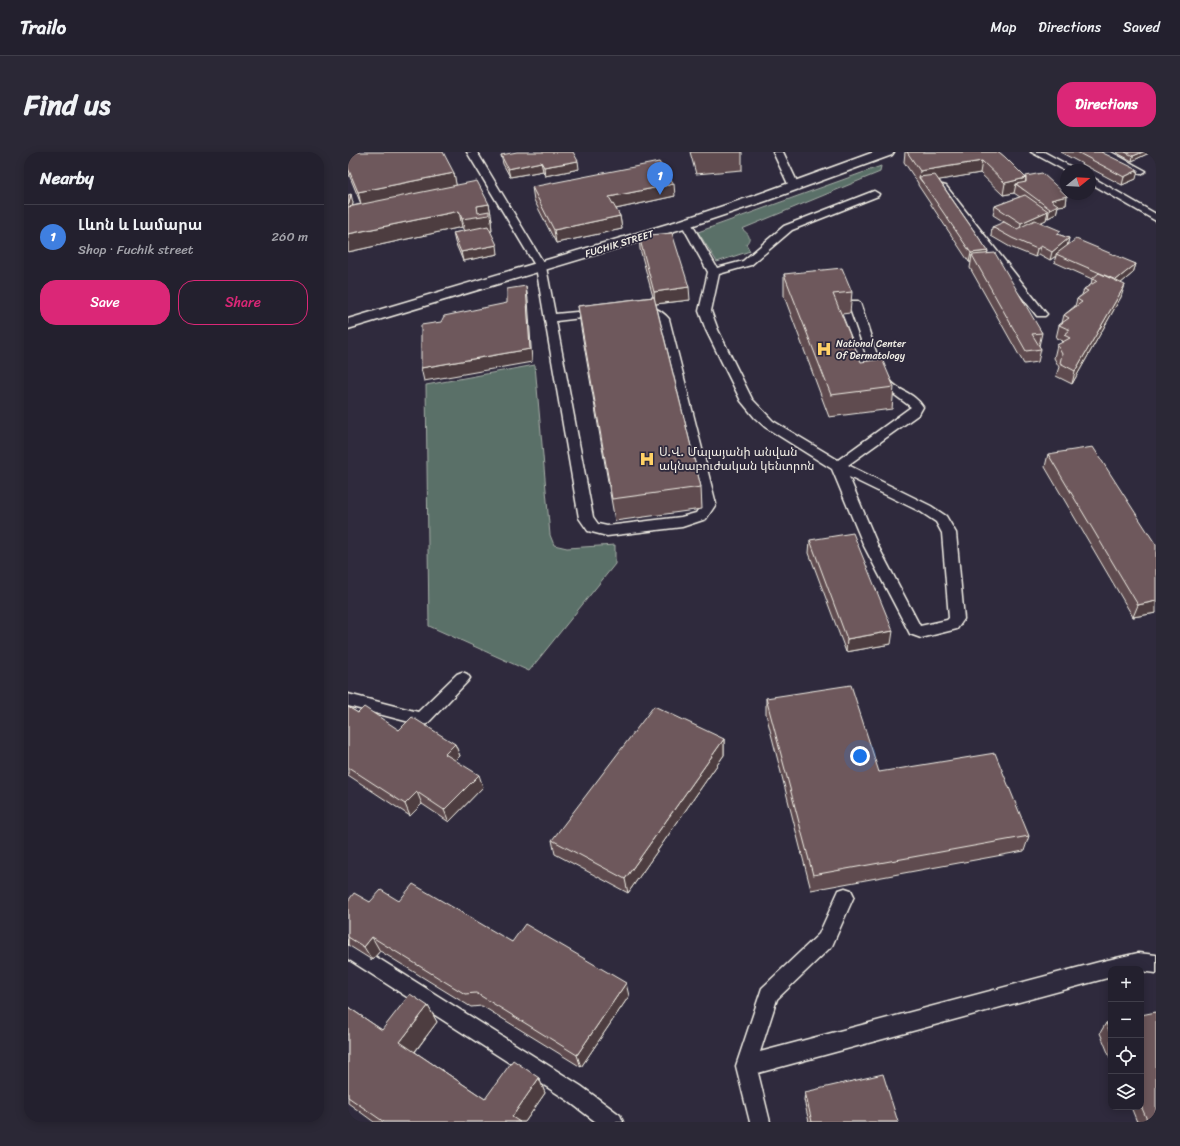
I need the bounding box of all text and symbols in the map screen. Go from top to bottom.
text: Trailo [20,11,66,44]
text: Map [990,15,1016,40]
text: Directions [1038,15,1101,40]
text: Saved [1123,15,1160,40]
text: Find us [24,80,111,129]
button: Directions [1057,82,1156,127]
pin: 1 [647,162,673,195]
text: Nearby [40,163,94,193]
north arrow [1060,164,1096,200]
text: Լևոն և Լամարա [78,212,202,238]
text: 1 [50,225,56,248]
text: 260 m [272,225,308,248]
street label: FUCHIK STREET [583,225,656,263]
text: Shop · Fuchik street [78,238,194,261]
button: Save [40,280,170,325]
button: Share [178,280,308,325]
place label: National Center Of Dermatology [836,335,907,365]
hospital icon: National Center Of Dermatology [815,340,833,358]
place label: Ս.Վ. Մալայանի անվան ակնաբուժական կենտրոն [659,441,815,477]
hospital icon: Ս.Վ. Մալայանի անվան ակնաբուժական կենտրոն [638,450,656,468]
your location [850,746,870,766]
map controls [1108,966,1144,1110]
button: + [1108,966,1144,1002]
button: − [1108,1002,1144,1038]
button: locate [1108,1038,1144,1074]
button: layers [1108,1074,1144,1110]

